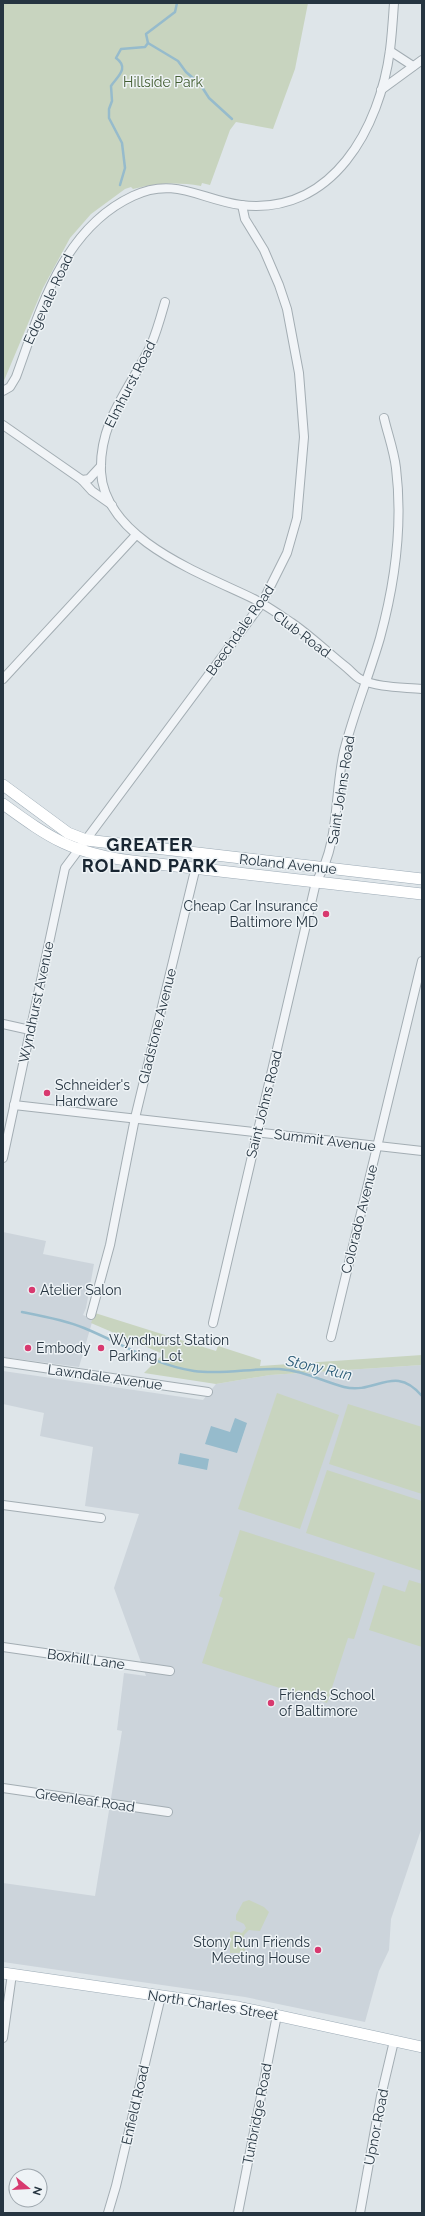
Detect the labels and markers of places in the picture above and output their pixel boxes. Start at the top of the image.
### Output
place label: Cheap Car Insurance Baltimore MD [184,898,318,930]
marker: Cheap Car Insurance Baltimore MD [321,909,331,919]
place label: Schneider's Hardware [55,1077,130,1109]
marker: Schneider's Hardware [42,1088,52,1098]
place label: Atelier Salon [40,1282,122,1298]
marker: Atelier Salon [27,1285,37,1295]
place label: Wyndhurst Station Parking Lot [109,1332,229,1364]
place label: Embody [36,1340,91,1356]
marker: Embody [23,1343,33,1353]
marker: Wyndhurst Station Parking Lot [96,1343,106,1353]
place label: Friends School of Baltimore [279,1687,375,1719]
marker: Friends School of Baltimore [266,1698,276,1708]
place label: Stony Run Friends Meeting House [193,1934,310,1966]
marker: Stony Run Friends Meeting House [313,1945,323,1955]

